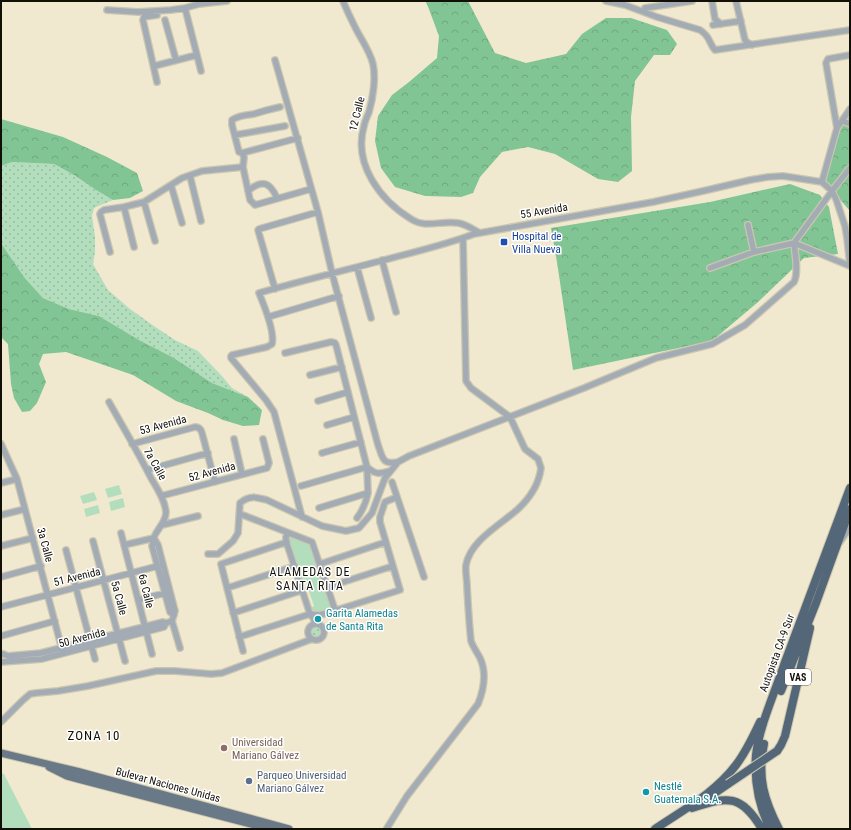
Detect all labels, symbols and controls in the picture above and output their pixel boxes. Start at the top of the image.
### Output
street label: 12 Calle [346,95,368,133]
street label: 55 Avenida [519,200,569,222]
place label: Hospital de Villa Nueva [512,230,562,256]
marker: Hospital de Villa Nueva [499,237,509,247]
street label: 53 Avenida [138,413,188,437]
street label: 7a Calle [141,446,169,482]
street label: 52 Avenida [187,460,237,484]
street label: 3a Calle [34,526,56,564]
street label: 51 Avenida [52,565,102,589]
district label: ALAMEDAS DE SANTA RITA [269,565,351,593]
street label: 6a Calle [135,572,157,610]
street label: 5a Calle [108,579,130,617]
place label: Garita Alamedas de Santa Rita [326,607,398,633]
street label: Autopista CA-9 Sur [757,612,797,694]
marker: Garita Alamedas de Santa Rita [313,614,323,624]
street label: 50 Avenida [57,626,107,650]
road number: VAS [785,669,811,685]
district label: ZONA 10 [68,728,120,743]
place label: Universidad Mariano Gálvez [232,736,299,762]
marker: Universidad Mariano Gálvez [219,743,229,753]
street label: Bulevar Naciones Unidas [114,765,222,805]
place label: Parqueo Universidad Mariano Gálvez [257,769,346,795]
marker: Parqueo Universidad Mariano Gálvez [244,776,254,786]
place label: Nestlé Guatemala S.A. [654,780,721,806]
marker: Nestlé Guatemala S.A. [641,787,651,797]

